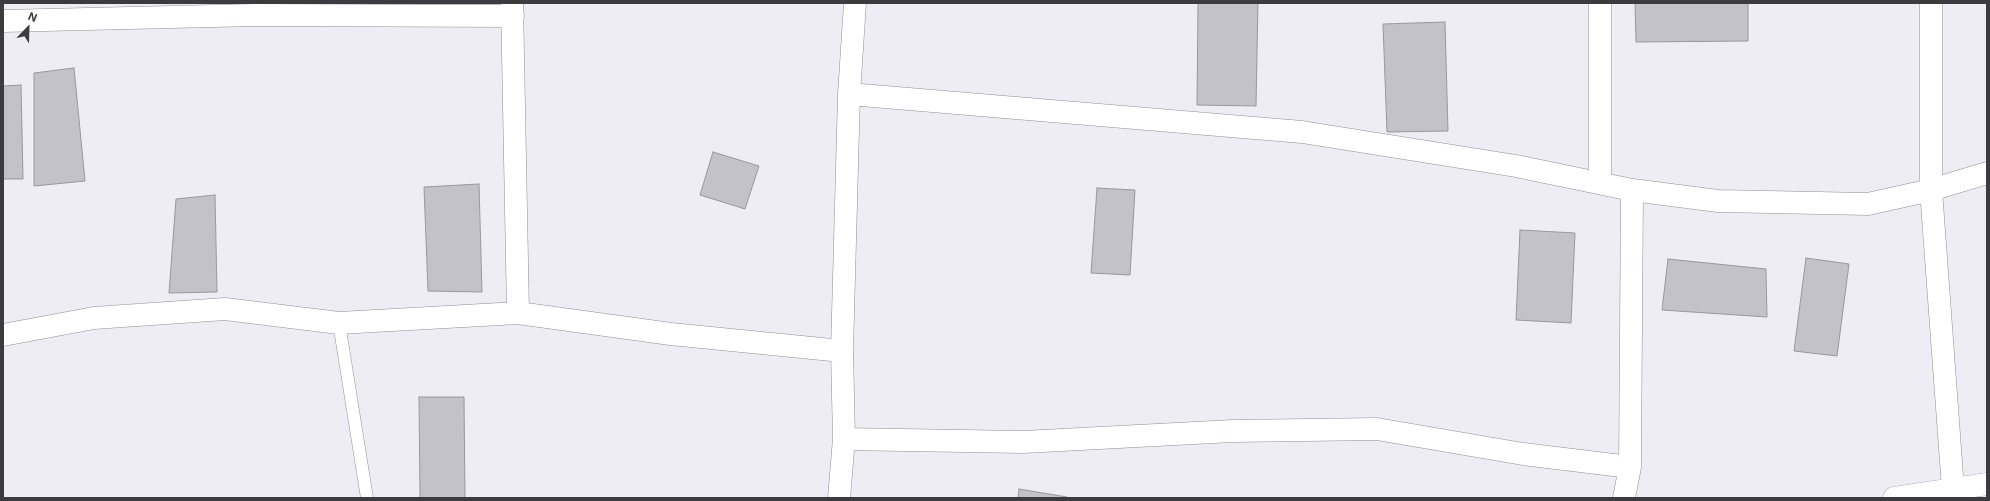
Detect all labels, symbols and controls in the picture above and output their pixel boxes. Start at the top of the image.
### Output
north arrow [8,8,48,48]
text: N [26,9,39,25]

